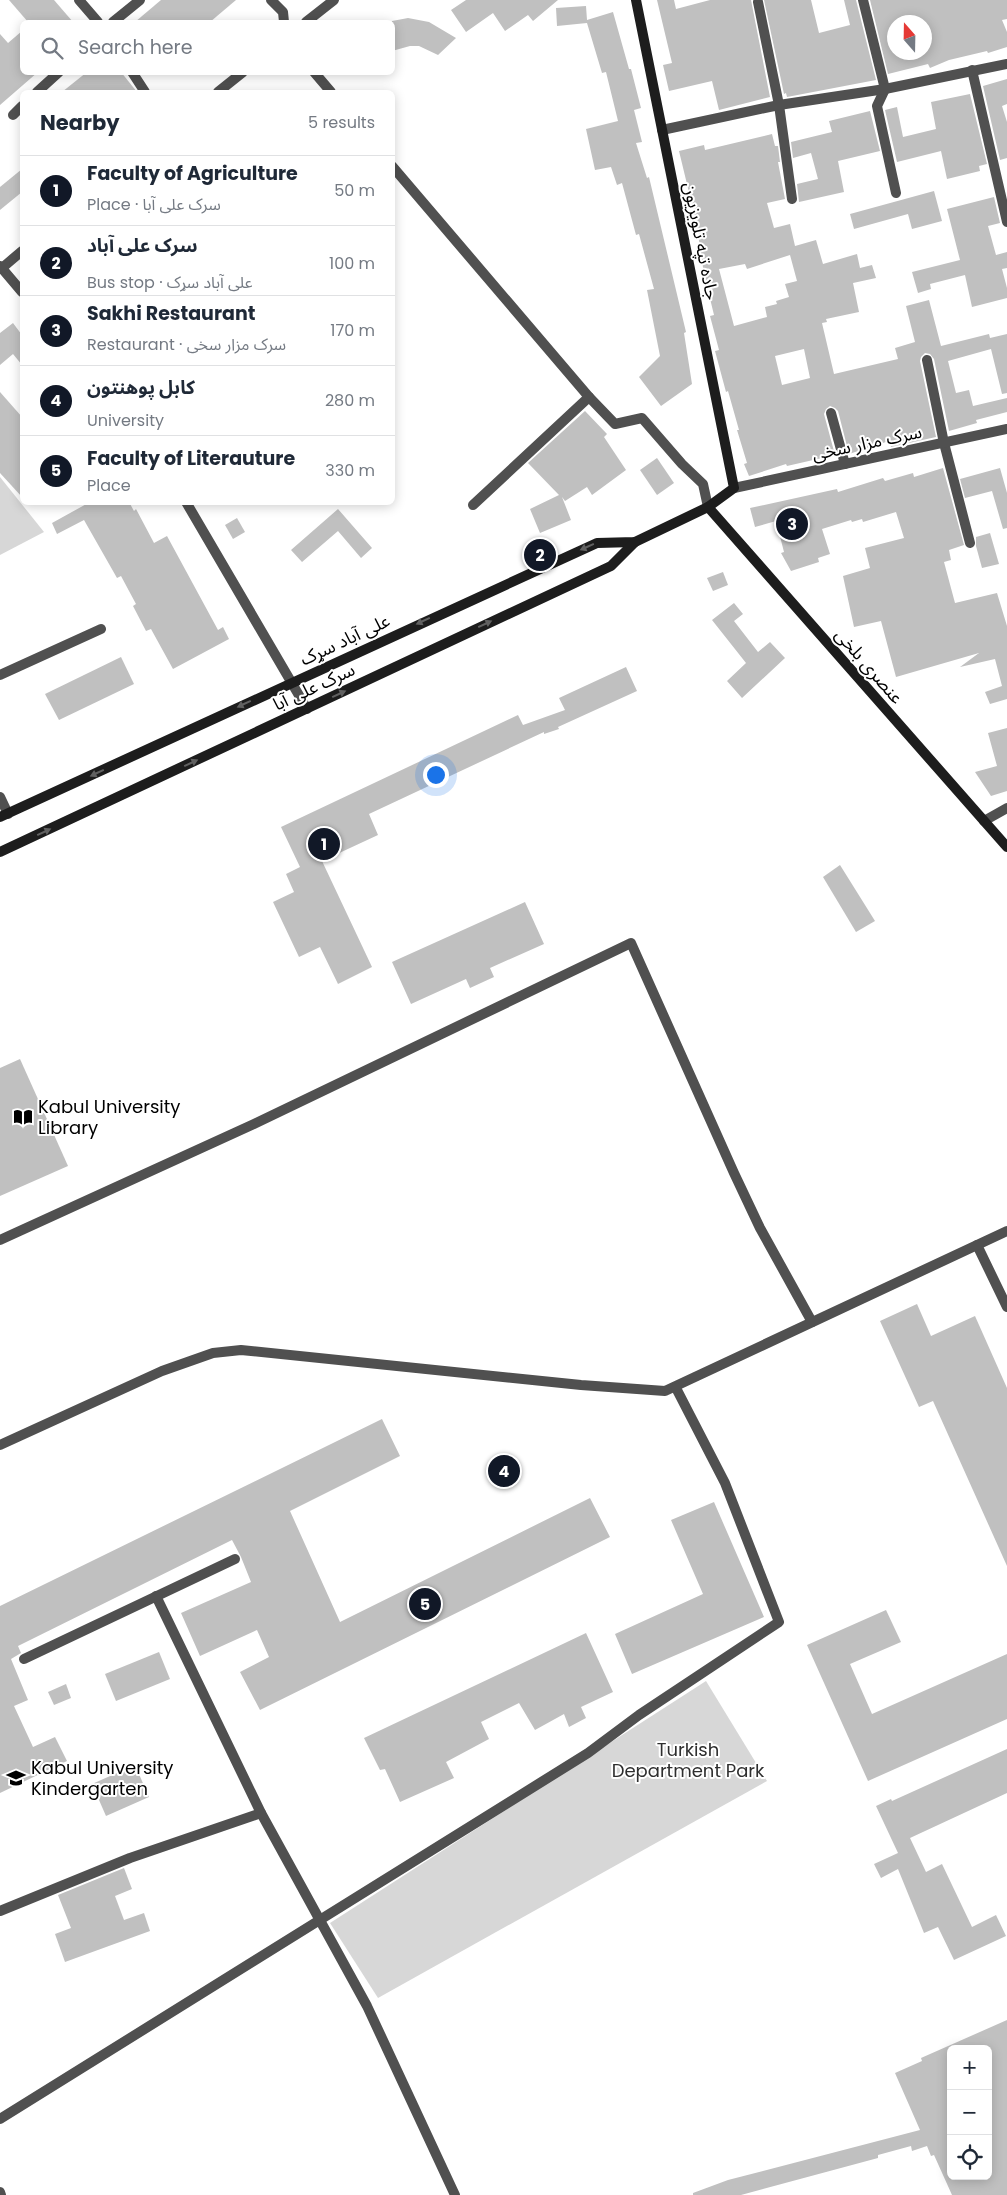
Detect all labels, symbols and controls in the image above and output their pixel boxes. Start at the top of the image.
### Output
north arrow [887,15,932,60]
search box [20,20,395,75]
icon: search [38,34,66,62]
text: Search here [78,34,192,61]
text: Nearby [40,108,120,137]
text: 5 results [308,111,375,134]
text: Faculty of Agriculture [87,160,298,187]
text: 1 [53,179,59,202]
text: 50 m [334,179,375,202]
street label: جاده تپه تلویزیون [678,180,725,302]
text: Place · سرک علی آبا [87,193,221,216]
text: سرک علی آباد [87,232,198,259]
text: 2 [51,252,61,275]
text: 100 m [329,252,375,275]
text: Bus stop · علی آباد سړک [87,271,253,294]
text: Sakhi Restaurant [87,300,255,327]
text: 3 [51,319,61,342]
text: 170 m [330,319,375,342]
text: Restaurant · سرک مزار سخی [87,333,286,356]
text: کابل پوهنتون [87,374,195,401]
text: 4 [51,389,61,412]
text: 280 m [325,389,375,412]
text: University [87,409,164,432]
street label: سرک مزار سخی [810,419,924,466]
text: Faculty of Literauture [87,445,295,472]
text: 5 [51,459,61,482]
text: 330 m [325,459,375,482]
text: Place [87,474,131,497]
pin: 3 [776,505,808,543]
pin: 2 [524,536,556,574]
one-way arrow [580,544,594,552]
street label: علی آباد سړک [296,608,394,671]
one-way arrow [416,617,431,626]
one-way arrow [478,620,492,628]
street label: عنصری بلخی [829,622,909,709]
street label: سرک علی آبا [269,657,359,716]
one-way arrow [331,690,346,698]
one-way arrow [237,701,251,709]
one-way arrow [184,759,198,767]
your location [423,762,449,788]
one-way arrow [90,769,104,777]
pin: 1 [308,825,340,863]
one-way arrow [37,828,51,836]
place label: Kabul University Library [38,1094,180,1140]
library icon: Kabul University Library [12,1106,34,1128]
pin: 4 [488,1452,520,1490]
pin: 5 [409,1585,441,1623]
park label: Turkish Department Park [612,1737,765,1783]
place label: Kabul University Kindergarten [31,1755,173,1801]
school or university icon: Kabul University Kindergarten [5,1767,27,1789]
map controls [947,2045,992,2180]
button: + [947,2045,992,2090]
button: − [947,2090,992,2135]
button: locate [947,2135,992,2180]

